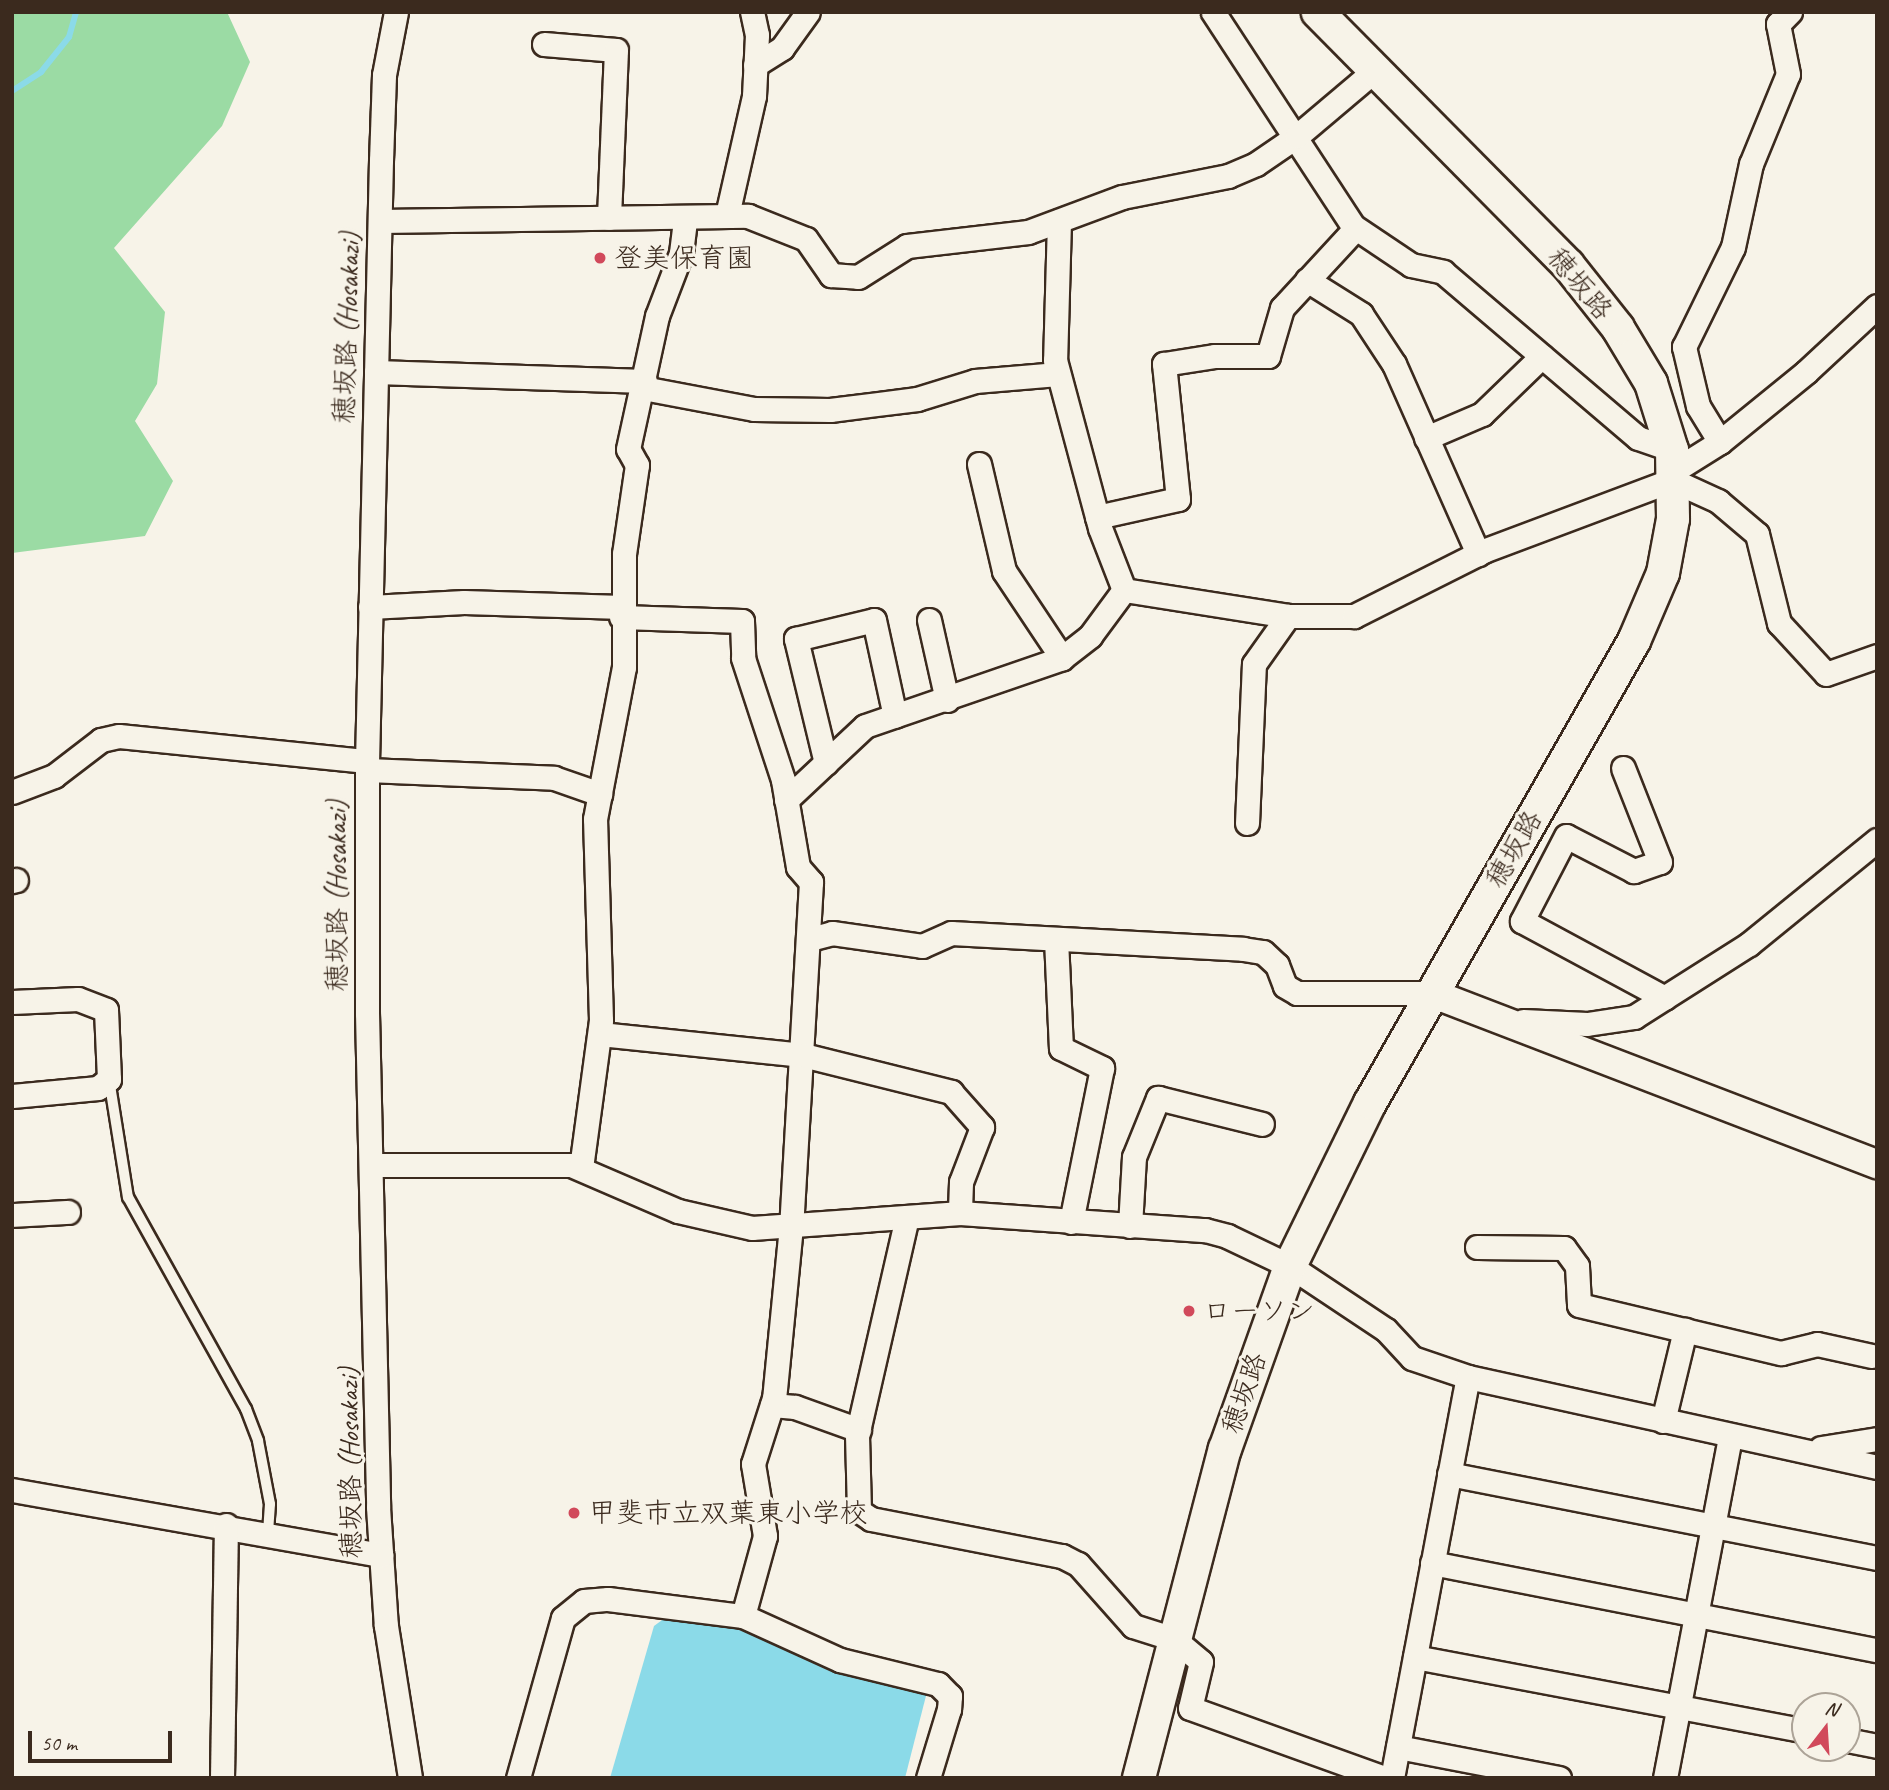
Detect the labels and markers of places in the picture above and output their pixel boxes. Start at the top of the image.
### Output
place label: 登美保育園 [614,241,754,275]
marker: 登美保育園 [592,250,608,266]
place label: ローソン [1203,1294,1315,1328]
marker: ローソン [1181,1303,1197,1319]
place label: 甲斐市立双葉東小学校 [588,1496,868,1530]
marker: 甲斐市立双葉東小学校 [566,1505,582,1521]

